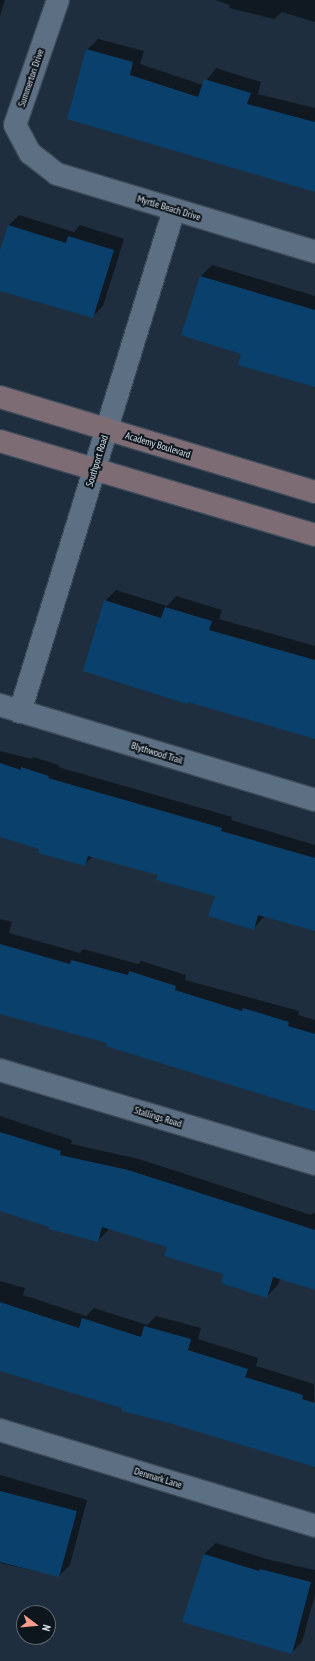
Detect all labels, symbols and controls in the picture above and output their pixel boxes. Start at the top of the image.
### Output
street label: Summerton Drive [15,47,47,109]
street label: Myrtle Beach Drive [136,193,202,223]
street label: Academy Boulevard [124,429,192,461]
street label: Southport Road [83,434,111,488]
street label: Blythwood Trail [130,739,184,767]
street label: Stallings Road [133,1104,183,1130]
street label: Denmark Lane [133,1465,183,1491]
north arrow [16,1605,56,1645]
text: N [39,1623,54,1633]

